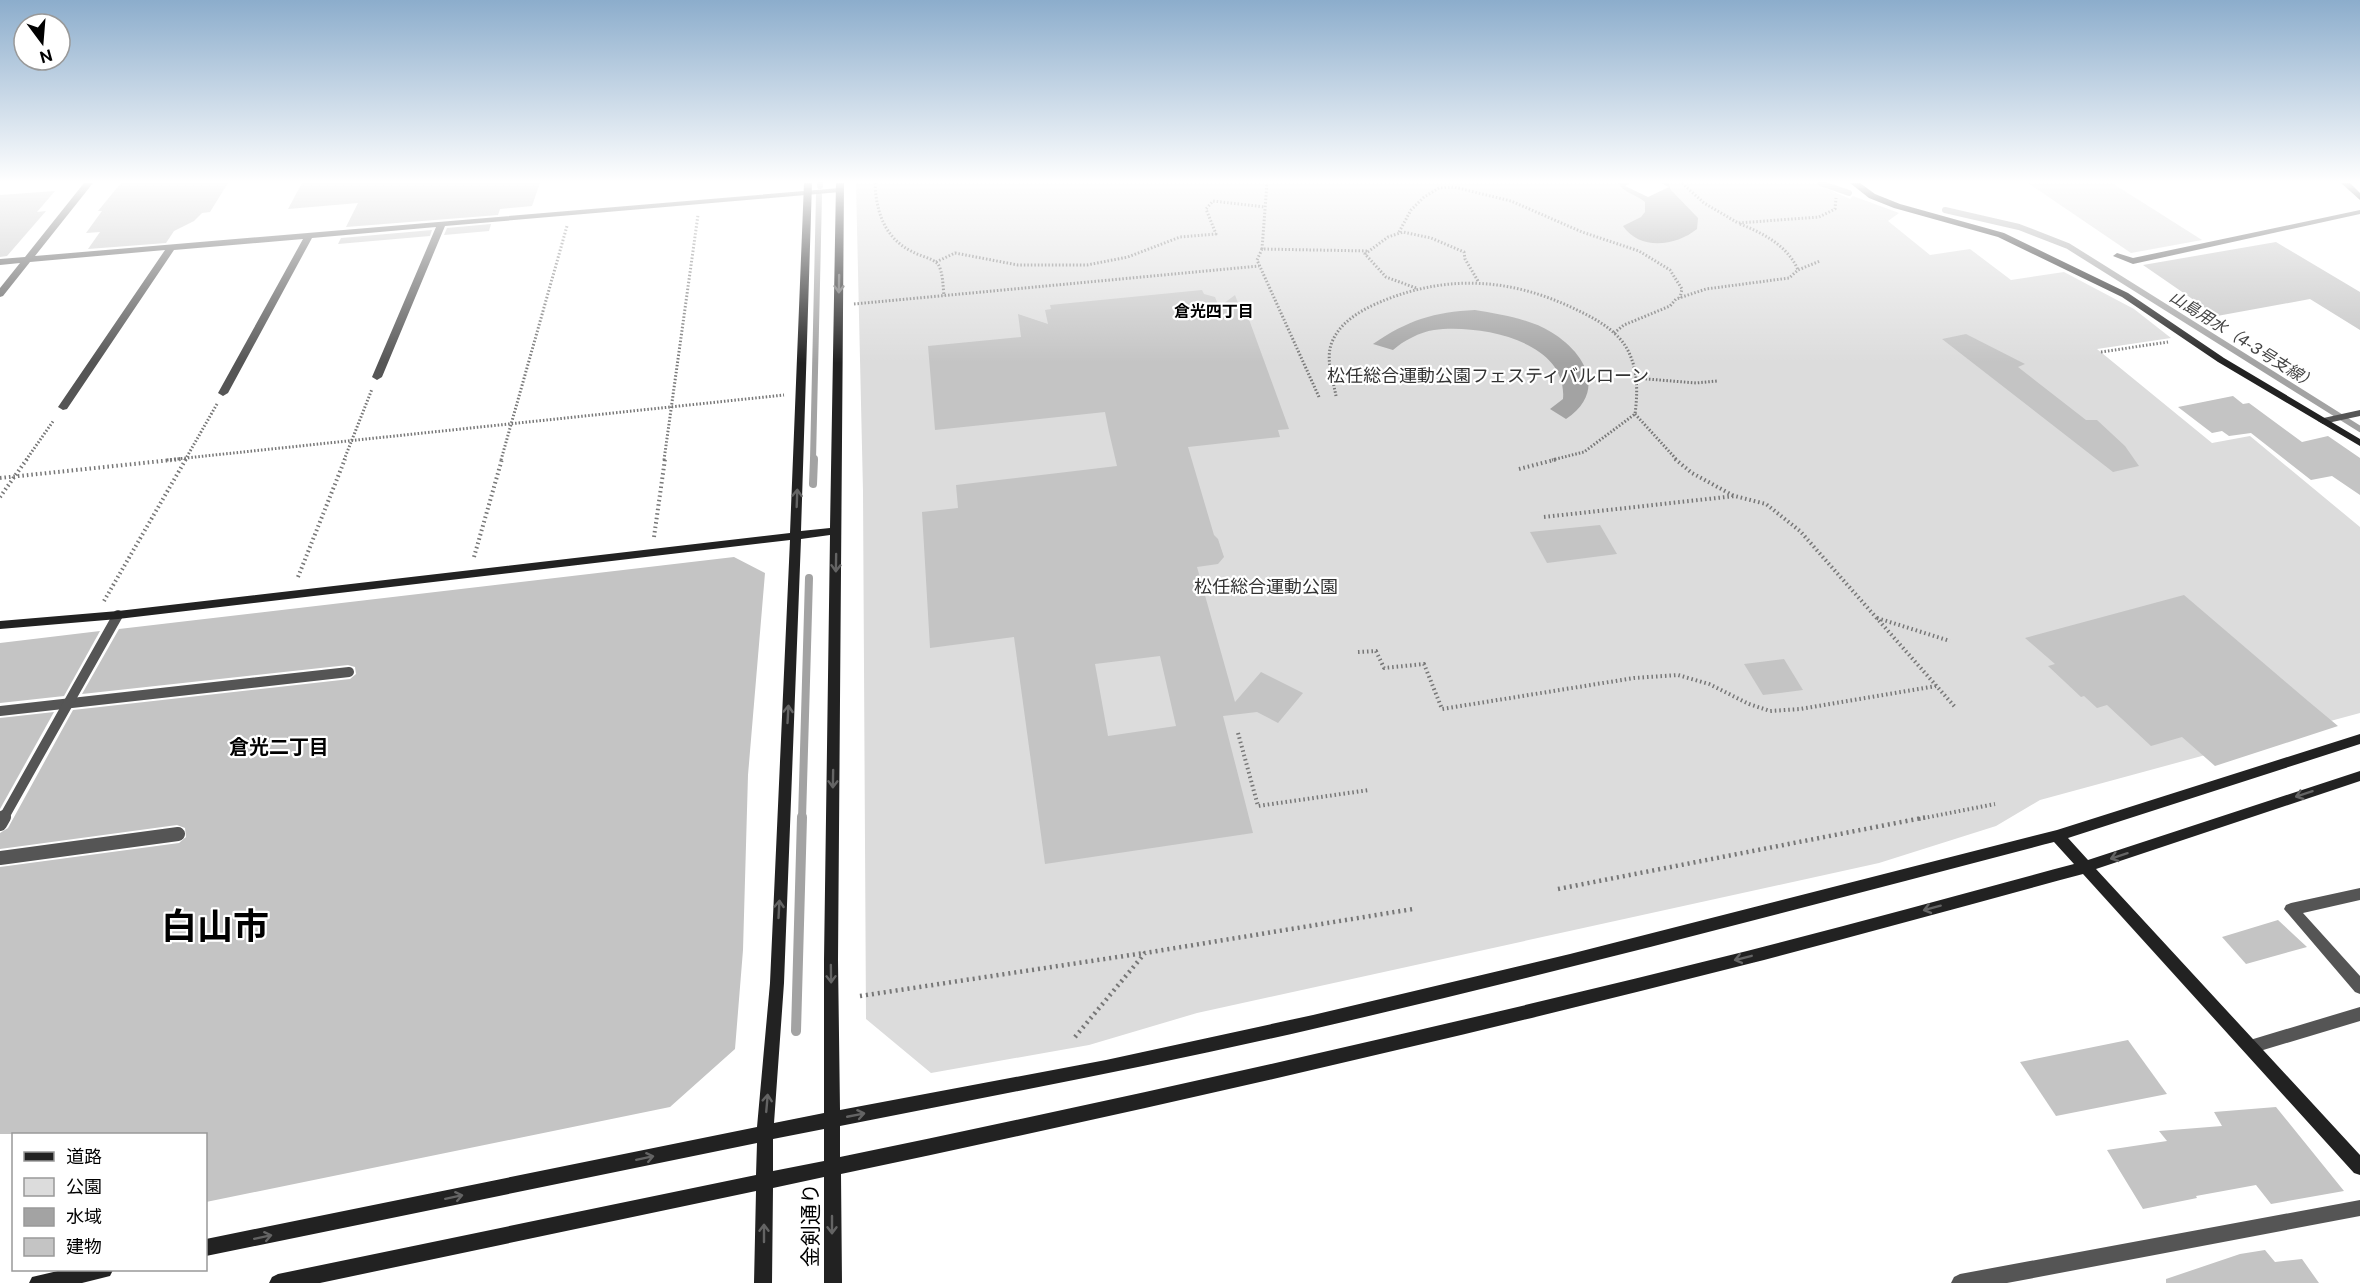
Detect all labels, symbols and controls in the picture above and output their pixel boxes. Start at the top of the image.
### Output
north arrow [12,12,72,72]
text: N [37,45,55,67]
one-way arrow [833,273,845,293]
water label: 山島用水（4-3号支線） [2166,287,2320,393]
district label: 倉光四丁目 [1174,302,1254,321]
park label: 松任総合運動公園フェスティバルローン [1327,365,1649,386]
one-way arrow [792,489,803,509]
one-way arrow [830,552,842,572]
park label: 松任総合運動公園 [1194,576,1338,597]
one-way arrow [782,704,793,724]
district label: 倉光二丁目 [229,735,329,759]
one-way arrow [827,768,839,788]
one-way arrow [2295,789,2314,800]
one-way arrow [2110,851,2129,862]
one-way arrow [773,899,784,919]
one-way arrow [1923,903,1942,914]
district label: 白山市 [161,905,269,947]
one-way arrow [1734,953,1753,965]
one-way arrow [826,963,837,983]
one-way arrow [762,1094,773,1114]
one-way arrow [846,1109,866,1120]
legend [12,1133,207,1271]
text: 道路 [66,1146,102,1167]
one-way arrow [634,1152,654,1163]
text: 公園 [66,1176,102,1197]
street label: 金剣通り [798,1183,823,1267]
one-way arrow [443,1191,463,1202]
text: 水域 [66,1206,102,1227]
one-way arrow [826,1215,838,1235]
one-way arrow [758,1223,770,1243]
one-way arrow [253,1231,272,1242]
text: 建物 [66,1236,102,1257]

